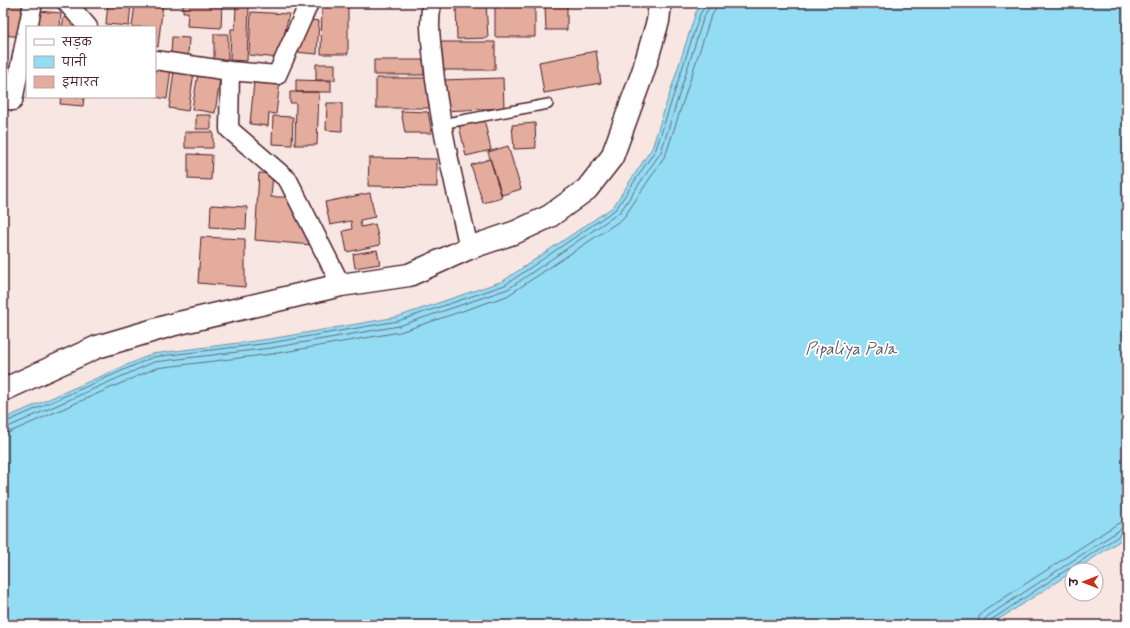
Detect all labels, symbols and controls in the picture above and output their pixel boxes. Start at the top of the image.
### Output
legend [26,26,156,98]
text: सड़क [61,35,93,51]
text: पानी [61,53,87,71]
text: इमारत [62,75,100,91]
water label: Pipaliya Pala [805,338,898,360]
north arrow [1064,562,1104,602]
text: उ [1068,577,1082,587]

